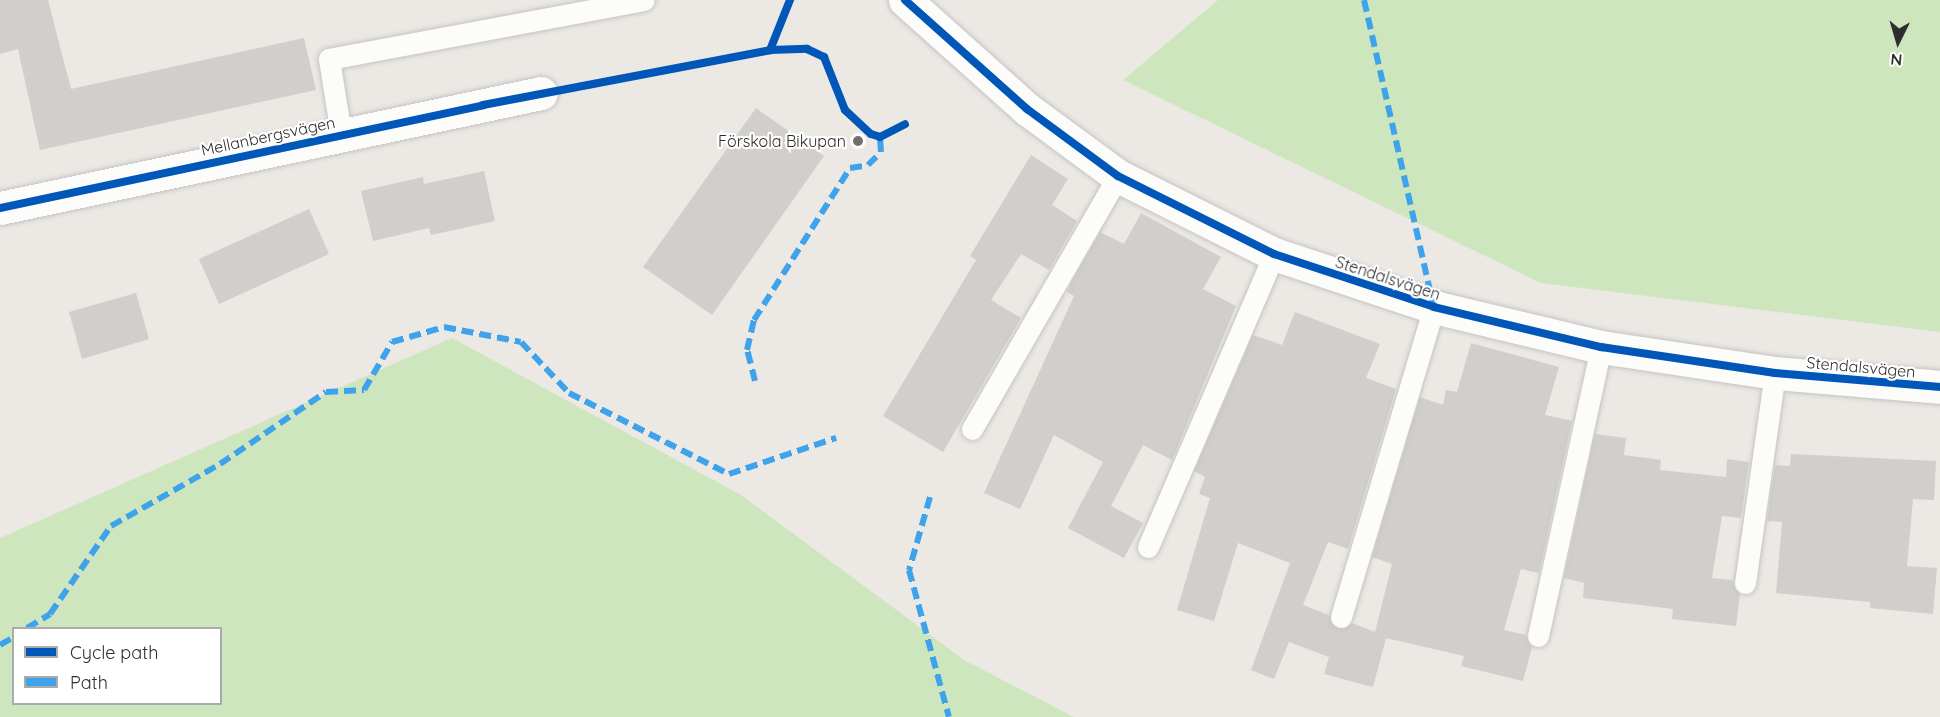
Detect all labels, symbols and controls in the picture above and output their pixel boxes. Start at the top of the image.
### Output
north arrow [1868,12,1928,72]
text: N [1890,49,1903,70]
street label: Mellanbergsvägen [199,112,337,160]
place label: Förskola Bikupan [718,131,846,151]
marker: Förskola Bikupan [851,134,865,148]
street label: Stendalsvägen [1333,252,1443,304]
street label: Stendalsvägen [1806,353,1916,381]
legend [12,627,222,705]
text: Cycle path [70,641,158,664]
text: Path [70,671,108,694]

